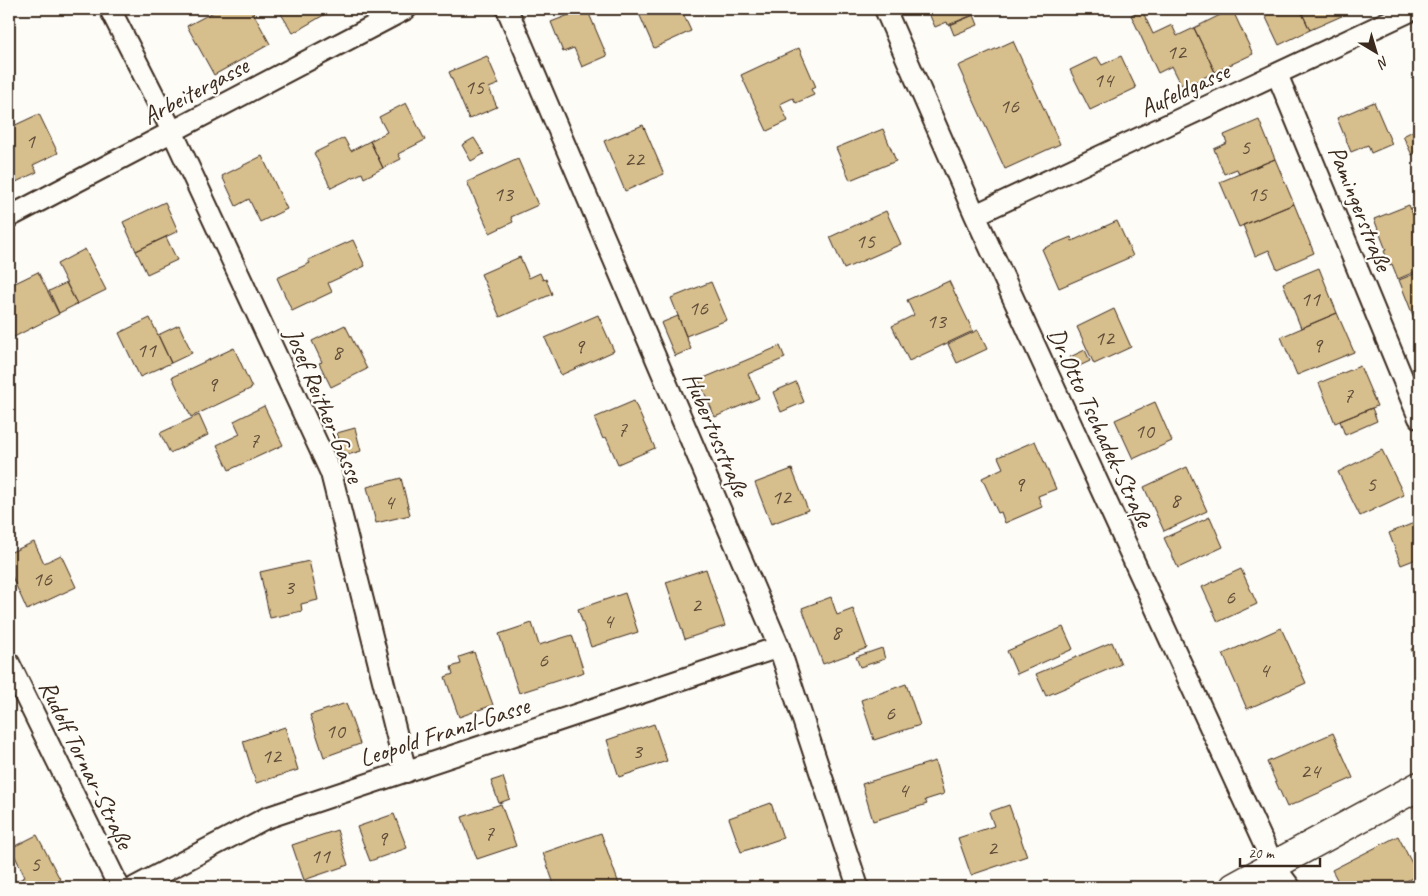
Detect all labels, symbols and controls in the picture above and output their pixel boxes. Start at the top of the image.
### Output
north arrow [1350,28,1400,78]
house number: 12 [1166,38,1188,66]
street label: Arbeitergasse [137,49,256,132]
text: N [1373,52,1392,73]
street label: Aufeldgasse [1134,54,1236,125]
house number: 14 [1093,66,1115,94]
house number: 15 [464,73,485,101]
house number: 16 [999,92,1020,120]
house number: 1 [25,127,36,155]
house number: 5 [1240,133,1251,161]
street label: Pamingerstraße [1320,141,1400,277]
house number: 22 [624,145,646,173]
house number: 13 [493,180,515,208]
house number: 15 [1247,180,1268,208]
house number: 15 [855,227,876,255]
house number: 11 [1300,285,1321,313]
house number: 16 [688,294,709,322]
house number: 13 [926,307,948,335]
street label: Josef Reither-Gasse [277,322,372,489]
street label: Dr.Otto Tschadek-Straße [1040,323,1161,534]
house number: 12 [1094,324,1116,352]
house number: 9 [1312,331,1324,359]
house number: 9 [574,332,586,360]
house number: 11 [136,336,157,364]
house number: 8 [332,338,344,366]
street label: Hubertusstraße [676,367,757,503]
house number: 9 [207,370,219,398]
house number: 7 [1343,381,1354,409]
house number: 7 [617,415,628,443]
house number: 10 [1134,417,1156,445]
house number: 7 [249,426,260,454]
house number: 9 [1014,470,1026,498]
house number: 5 [1366,470,1377,498]
house number: 12 [771,483,793,511]
house number: 8 [1170,486,1182,514]
house number: 4 [384,488,396,516]
house number: 16 [32,565,53,593]
house number: 3 [284,573,296,601]
house number: 6 [1225,583,1236,611]
house number: 2 [691,591,703,619]
house number: 4 [603,607,615,635]
house number: 8 [831,618,843,646]
house number: 6 [538,646,549,674]
house number: 4 [1259,656,1271,684]
street label: Rudolf Tornar-Straße [31,675,142,856]
street label: Leopold Franzl-Gasse [355,689,535,774]
house number: 6 [885,699,896,727]
house number: 10 [325,717,347,745]
house number: 3 [632,737,644,765]
house number: 12 [261,742,283,770]
house number: 24 [1300,757,1322,785]
house number: 4 [898,776,910,804]
house number: 7 [484,819,495,847]
house number: 9 [377,824,389,852]
house number: 2 [987,834,999,862]
scale bar [1240,836,1320,868]
house number: 11 [310,842,331,870]
text: 20 m [1248,844,1275,863]
house number: 5 [30,850,41,878]

